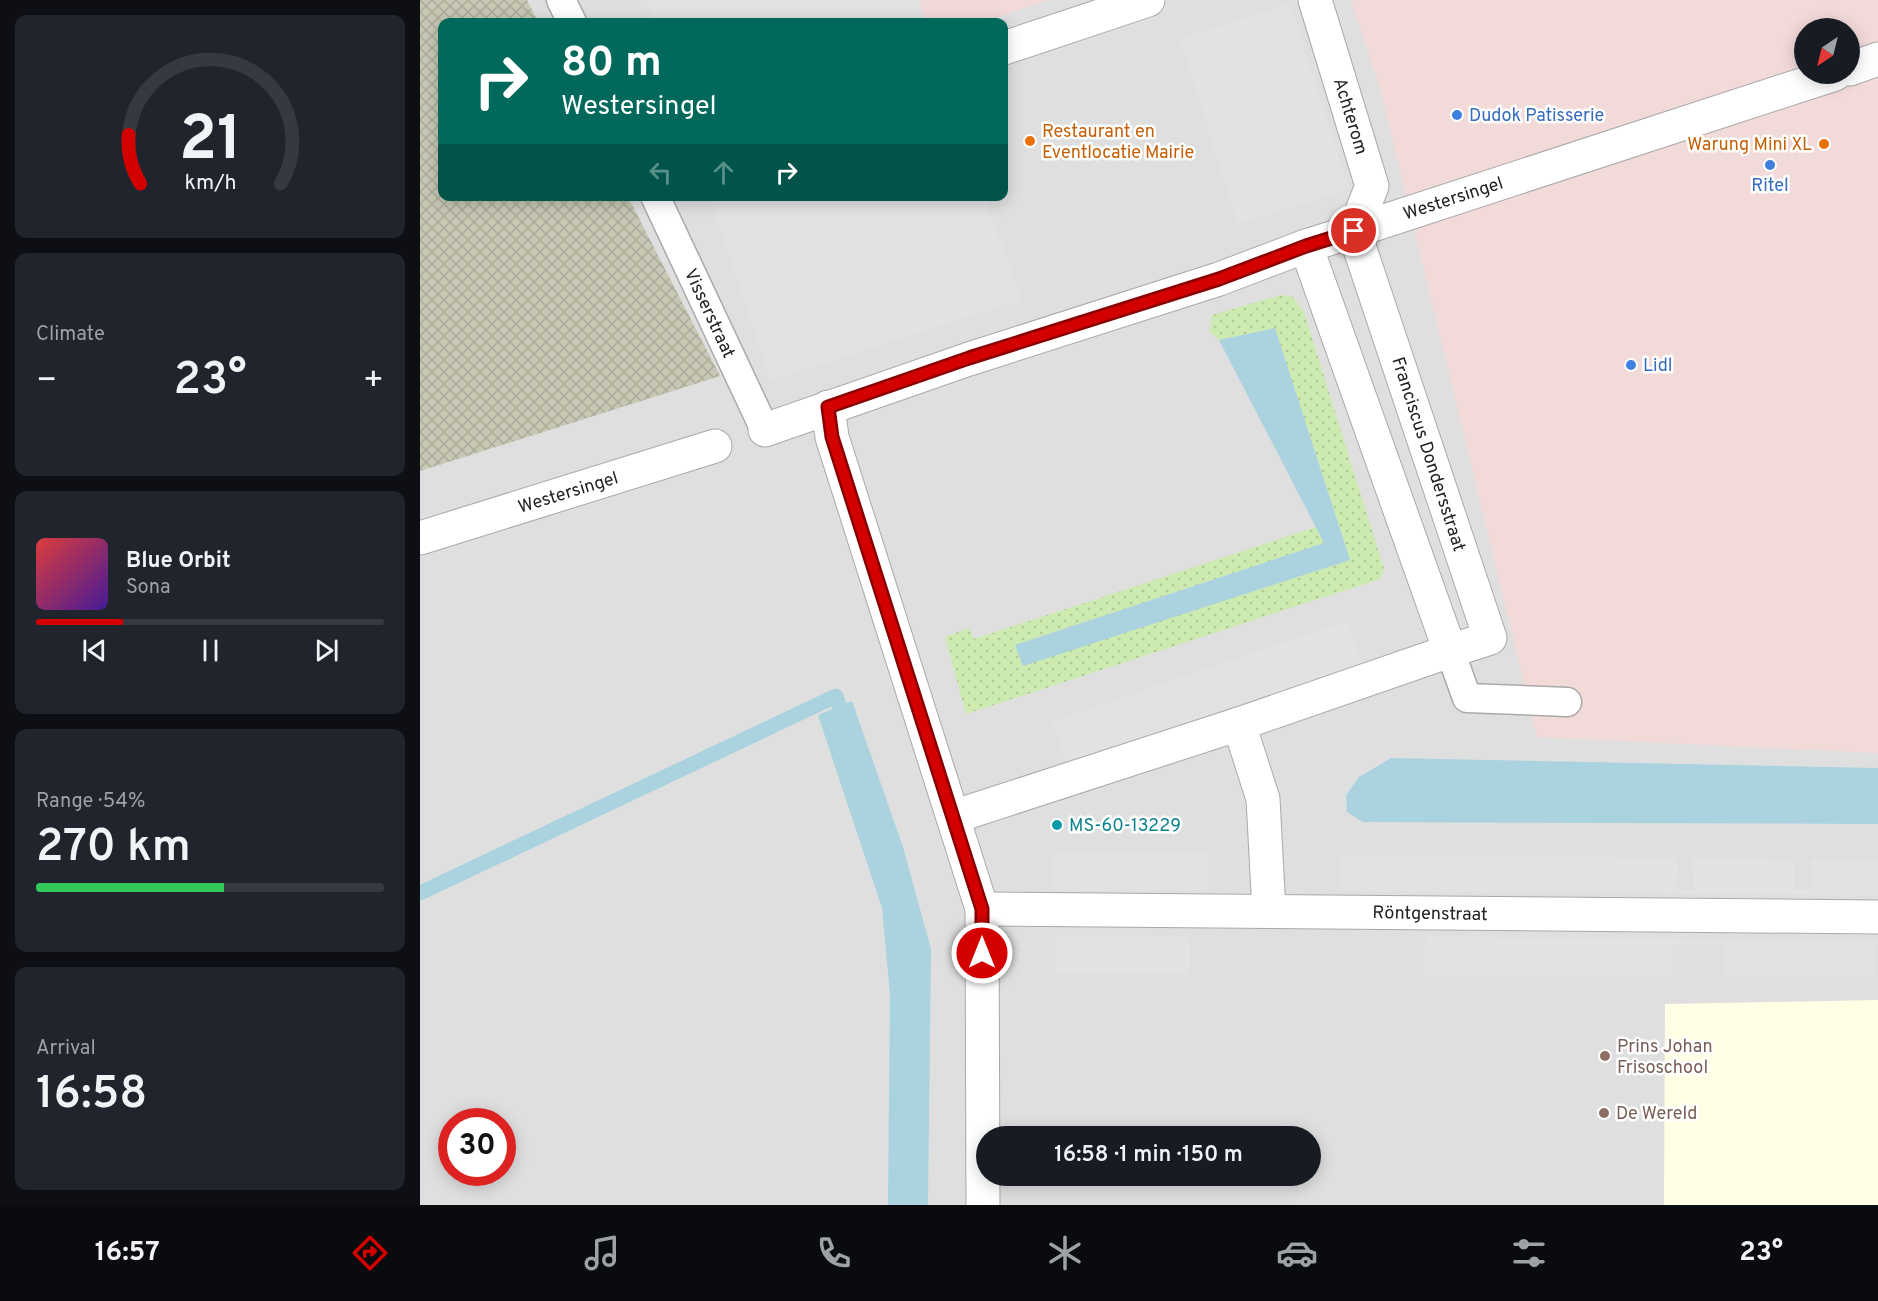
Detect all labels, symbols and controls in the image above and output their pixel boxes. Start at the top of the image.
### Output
north arrow [1794,18,1860,84]
map controls [1794,18,1860,84]
text: 80 m [561,38,662,91]
icon: right [462,42,540,120]
street label: Achterom [1327,75,1372,158]
text: Westersingel [561,90,717,124]
text: 21 [178,103,242,182]
place label: Dudok Patisserie [1469,105,1604,128]
marker: Dudok Patisserie [1450,108,1464,122]
place label: Restaurant en Eventlocatie Mairie [1042,121,1194,165]
marker: Restaurant en Eventlocatie Mairie [1023,134,1037,148]
place label: Warung Mini XL [1687,134,1812,157]
marker: Warung Mini XL [1817,137,1831,151]
icon: left [644,156,677,189]
icon: ahead [707,156,740,189]
icon: right [770,156,803,189]
marker: Ritel [1763,158,1777,172]
text: km/h [184,170,236,197]
street label: Westersingel [1401,172,1506,226]
place label: Ritel [1751,175,1789,198]
pin [1328,205,1379,256]
icon: arrive [1337,214,1370,247]
street label: Visserstraat [678,265,739,362]
text: Climate [36,322,105,348]
text: 23° [173,353,247,410]
street label: Franciscus Dondersstraat [1385,354,1470,555]
place label: Lidl [1643,355,1672,378]
marker: Lidl [1624,358,1638,372]
text: − [36,361,57,403]
text: + [363,361,384,403]
street label: Westersingel [515,467,621,520]
text: Blue Orbit [126,548,231,575]
text: Sona [126,575,171,601]
icon: previous [78,634,111,667]
icon: pause [194,634,227,667]
icon: next [310,634,343,667]
text: Range · 54% [36,789,145,815]
place label: MS-60-13229 [1069,815,1181,838]
marker: MS-60-13229 [1050,818,1064,832]
text: 270 km [36,820,191,877]
street label: Röntgenstraat [1372,902,1488,927]
position arrow [950,921,1014,985]
text: Arrival [36,1036,96,1062]
place label: Prins Johan Frisoschool [1617,1036,1713,1080]
marker: Prins Johan Frisoschool [1598,1049,1612,1063]
text: 16:58 [36,1067,147,1124]
place label: De Wereld [1616,1103,1697,1126]
marker: De Wereld [1597,1106,1611,1120]
speed limit sign: 30 [438,1108,516,1186]
text: 16:58 · 1 min · 150 m [1054,1142,1243,1169]
icon: directions [349,1232,391,1274]
icon: music [581,1232,623,1274]
icon: phone [813,1232,855,1274]
icon: climate [1044,1232,1086,1274]
icon: car [1276,1232,1318,1274]
icon: filters [1508,1232,1550,1274]
text: 16:57 [95,1236,160,1270]
text: 23° [1739,1236,1783,1270]

